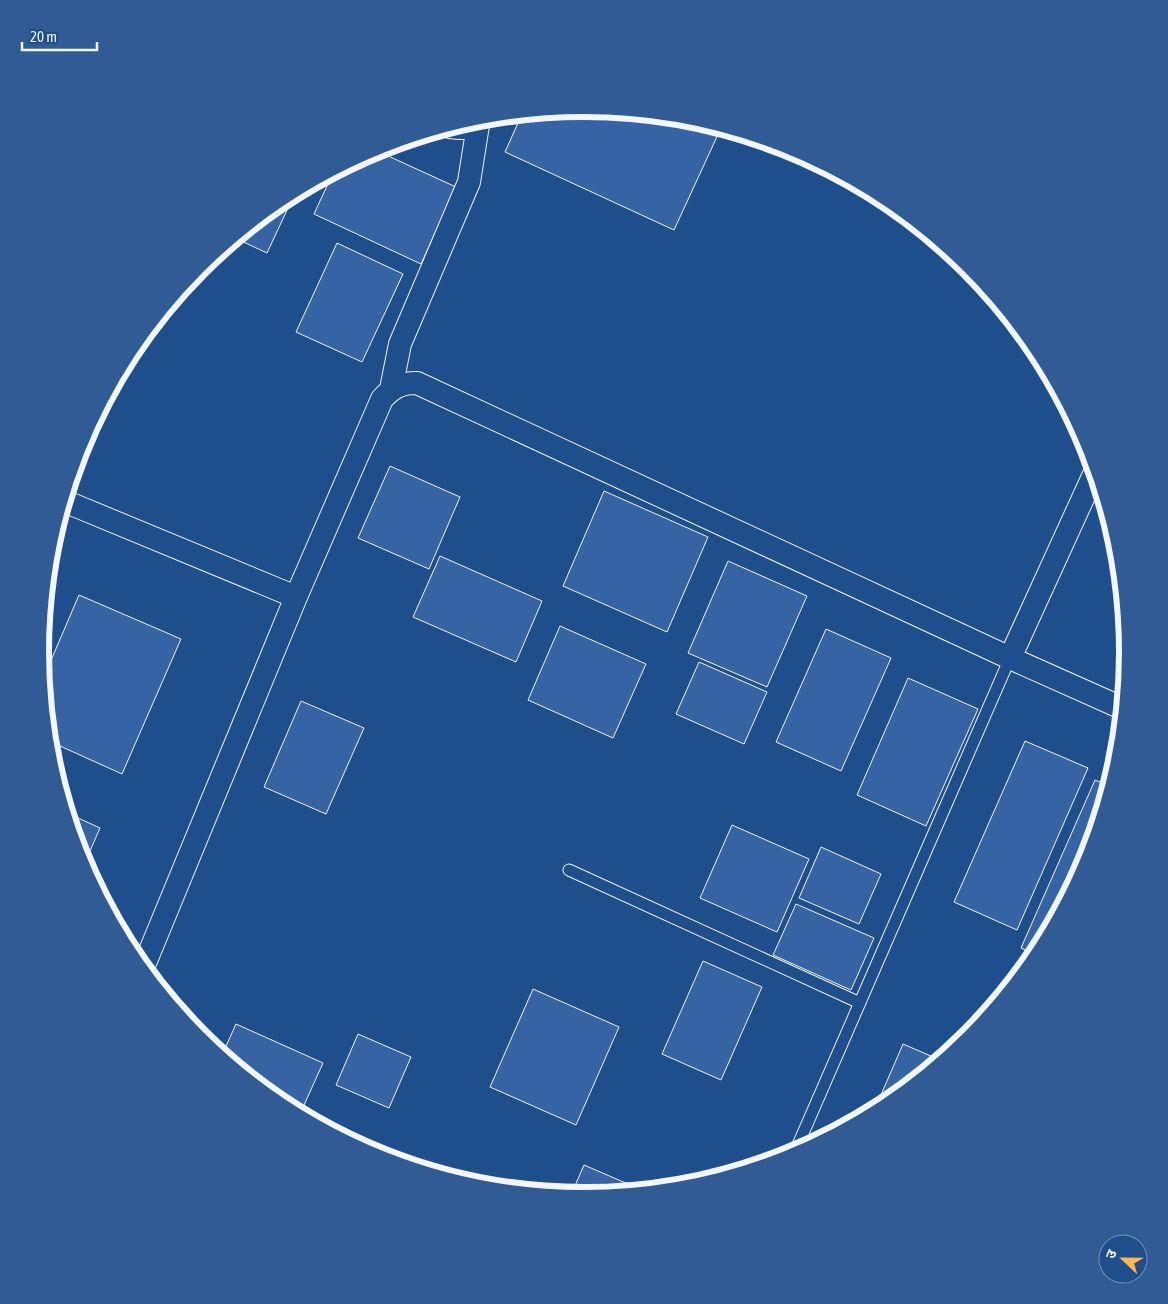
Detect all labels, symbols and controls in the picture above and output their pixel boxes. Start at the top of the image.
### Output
scale bar [22,20,98,52]
text: 20 m [30,28,57,45]
north arrow [1098,1234,1148,1284]
text: उ [1102,1247,1120,1261]

